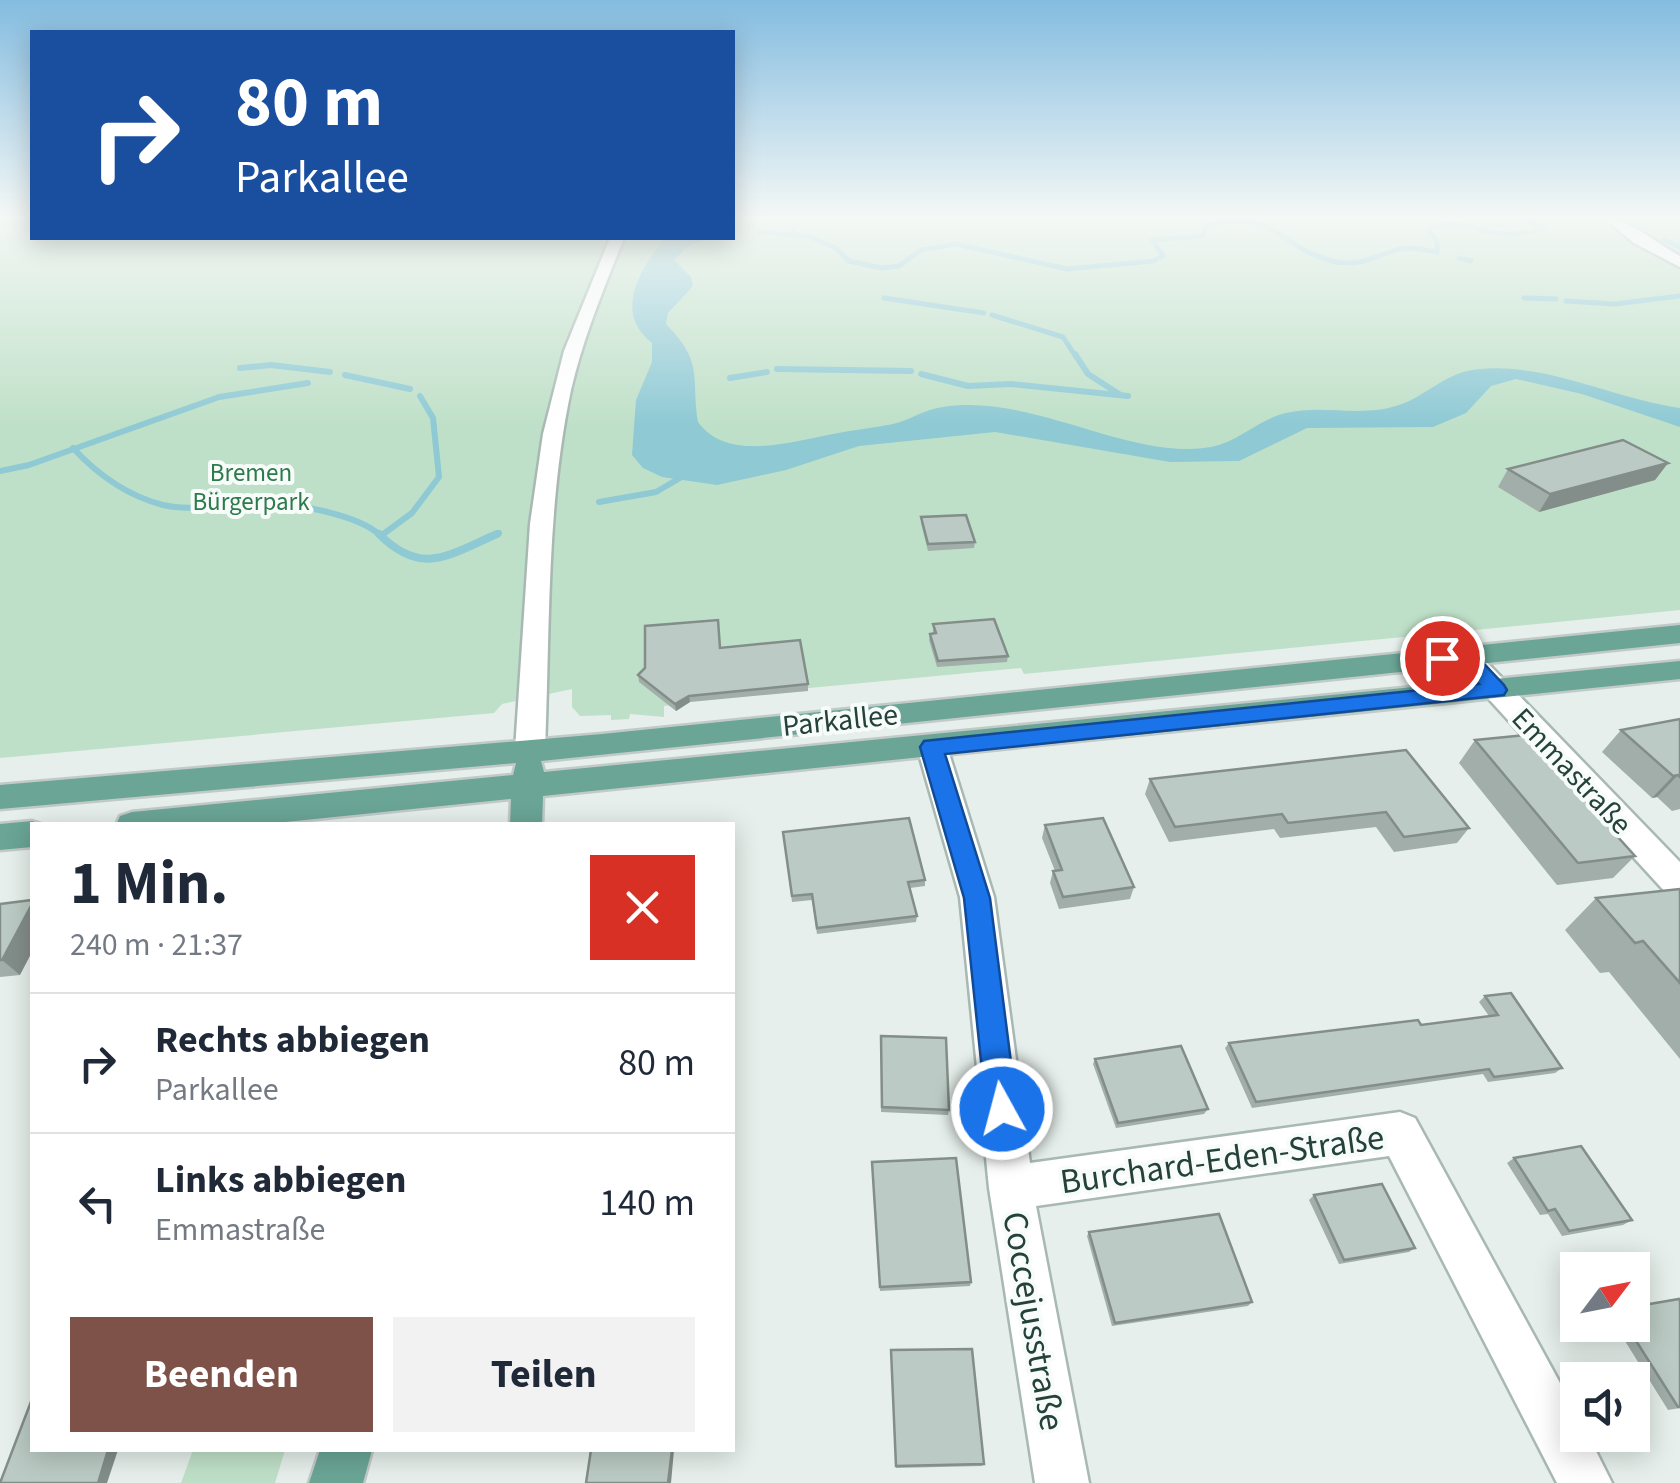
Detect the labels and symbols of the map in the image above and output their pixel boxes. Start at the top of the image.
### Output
park label: Bremen Bürgerpark [192,455,310,520]
pin [1400,616,1485,701]
street label: Parkallee [780,693,900,748]
street label: Emmastraße [1501,698,1642,844]
position arrow [950,1057,1054,1161]
street label: Burchard-Eden-Straße [1057,1113,1387,1207]
street label: Coccejusstraße [989,1208,1077,1435]
north arrow [1560,1252,1650,1342]

